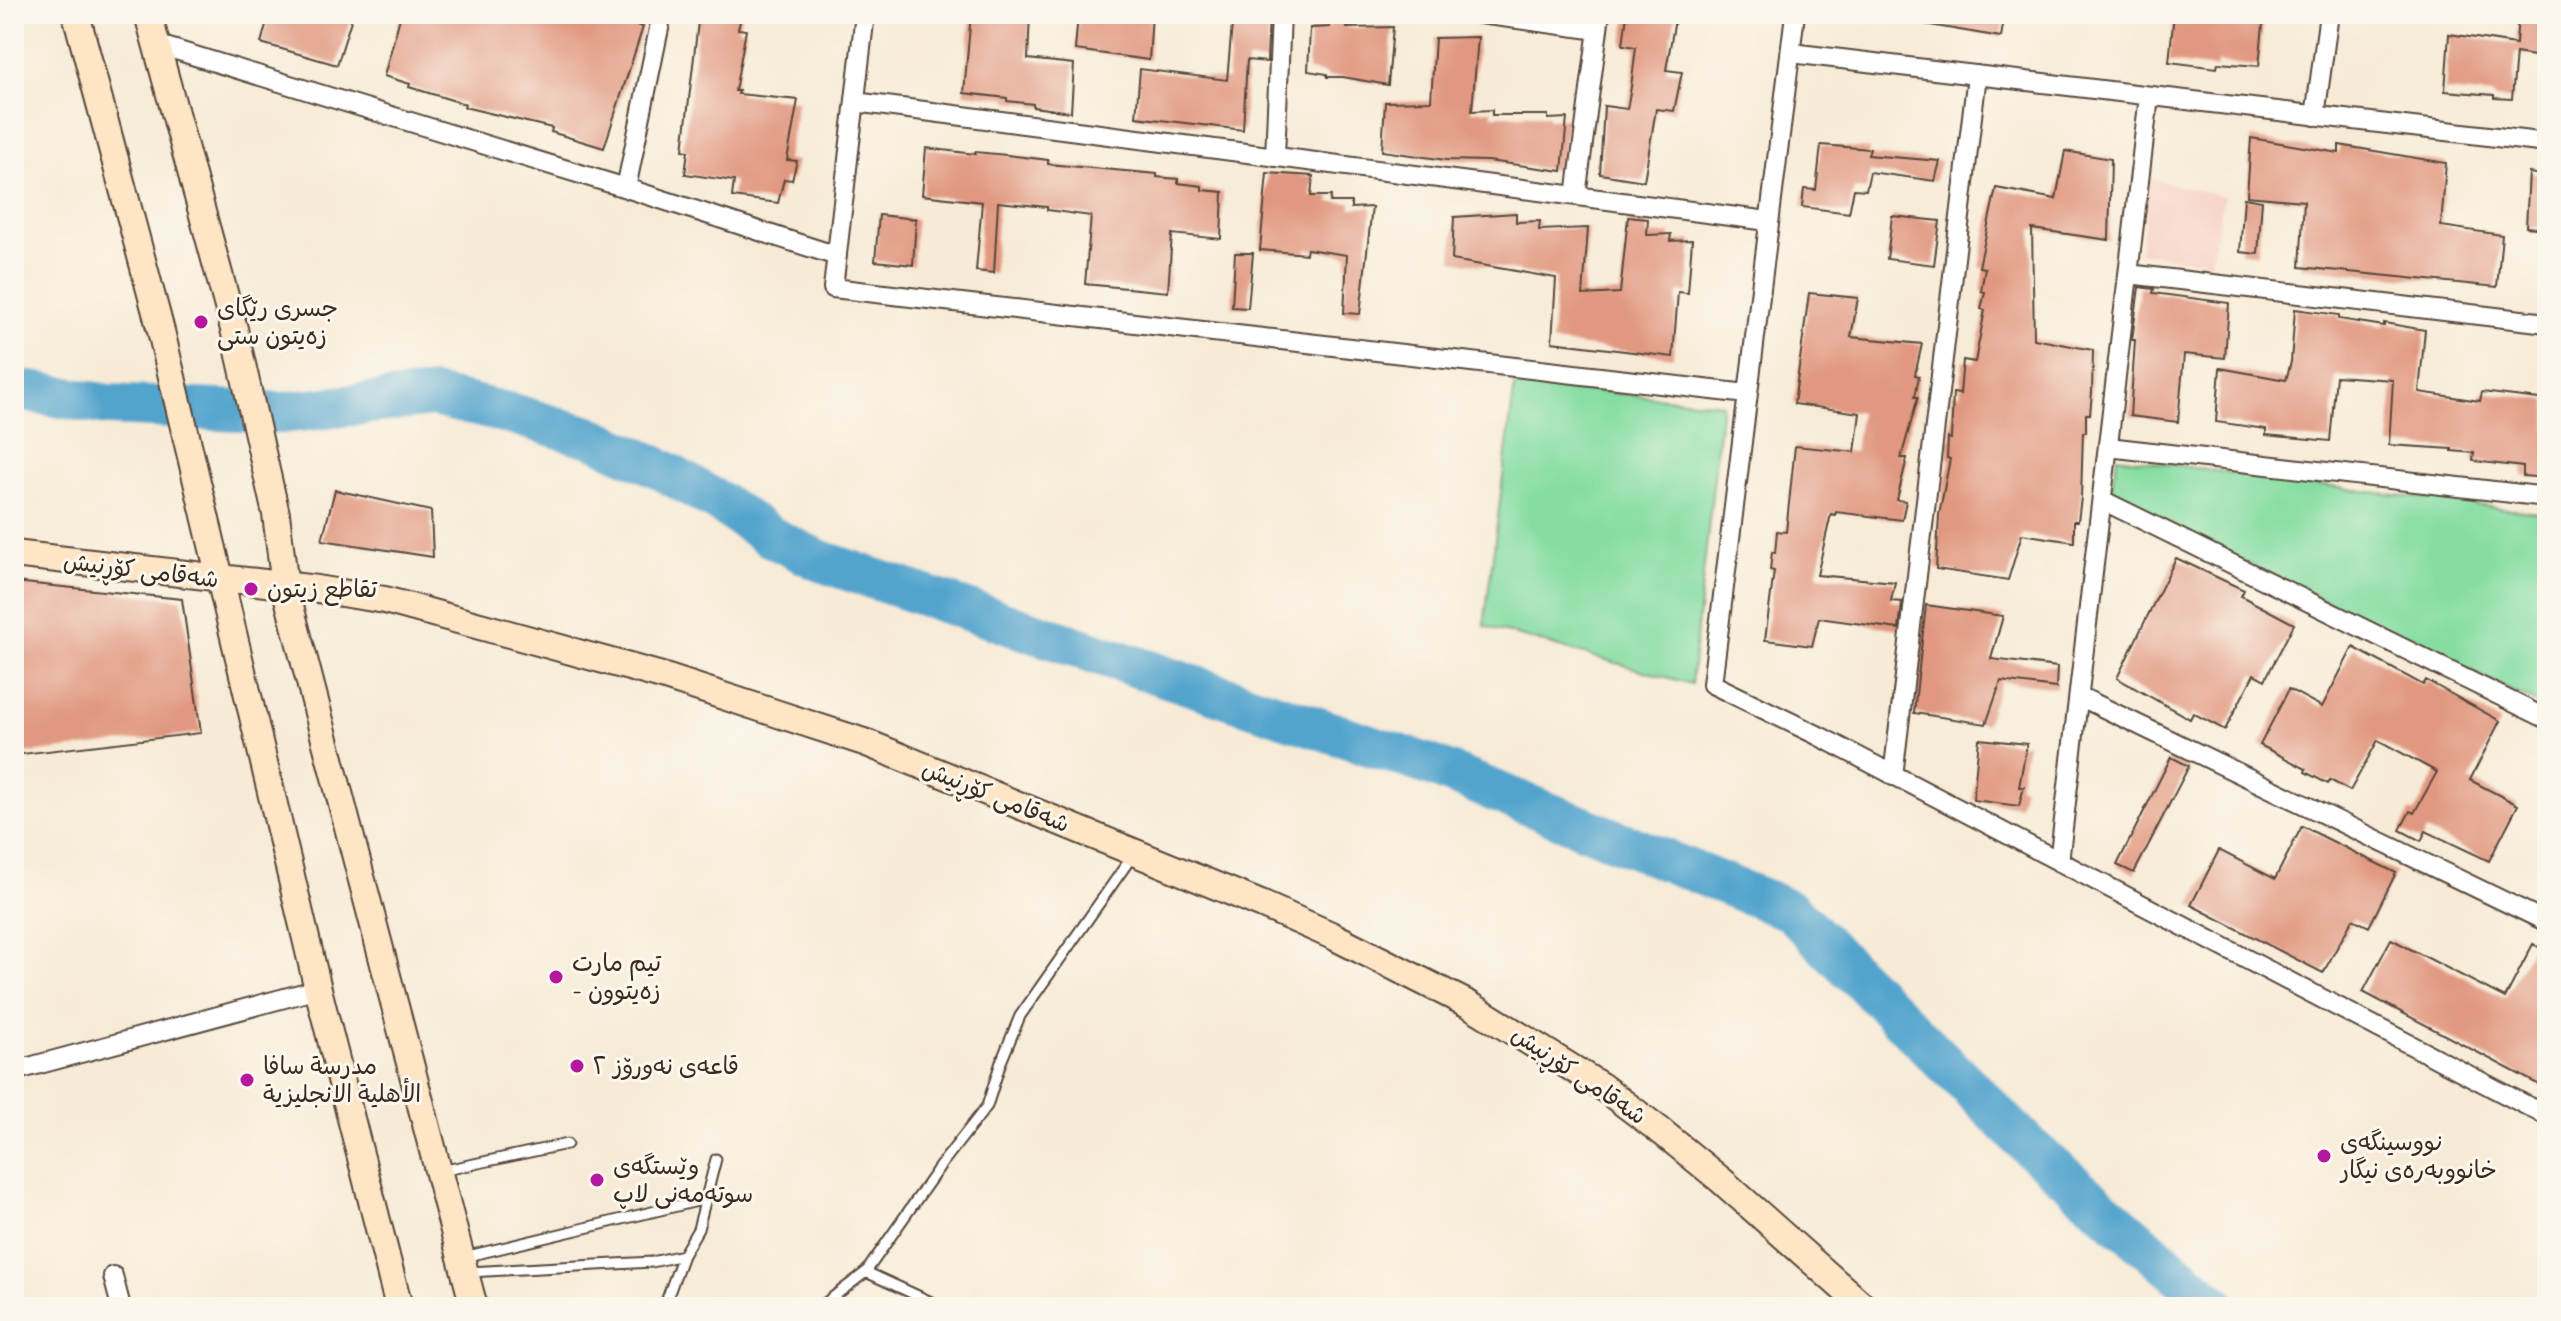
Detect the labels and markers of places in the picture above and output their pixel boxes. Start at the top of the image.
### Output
place label: جسری رێگای زەیتون ستی [217,292,338,351]
marker: جسری رێگای زەیتون ستی [192,313,210,331]
place label: تقاطع زيتون [267,573,378,606]
marker: تقاطع زيتون [242,580,260,598]
place label: تیم مارت - زەیتوون [572,947,662,1006]
marker: تیم مارت - زەیتوون [547,968,565,986]
place label: مدرسة سافا الأهلية الانجليزية [263,1050,421,1108]
place label: قاعەی نەورۆز ٢ [593,1050,739,1080]
marker: قاعەی نەورۆز ٢ [568,1057,586,1075]
marker: مدرسة سافا الأهلية الانجليزية [238,1071,256,1089]
place label: نووسینگەی خانووبەرەی نیگار [2339,1126,2497,1185]
marker: نووسینگەی خانووبەرەی نیگار [2315,1147,2333,1165]
place label: وێستگەی سوتەمەنی لاپ [613,1150,753,1209]
marker: وێستگەی سوتەمەنی لاپ [588,1171,606,1189]

